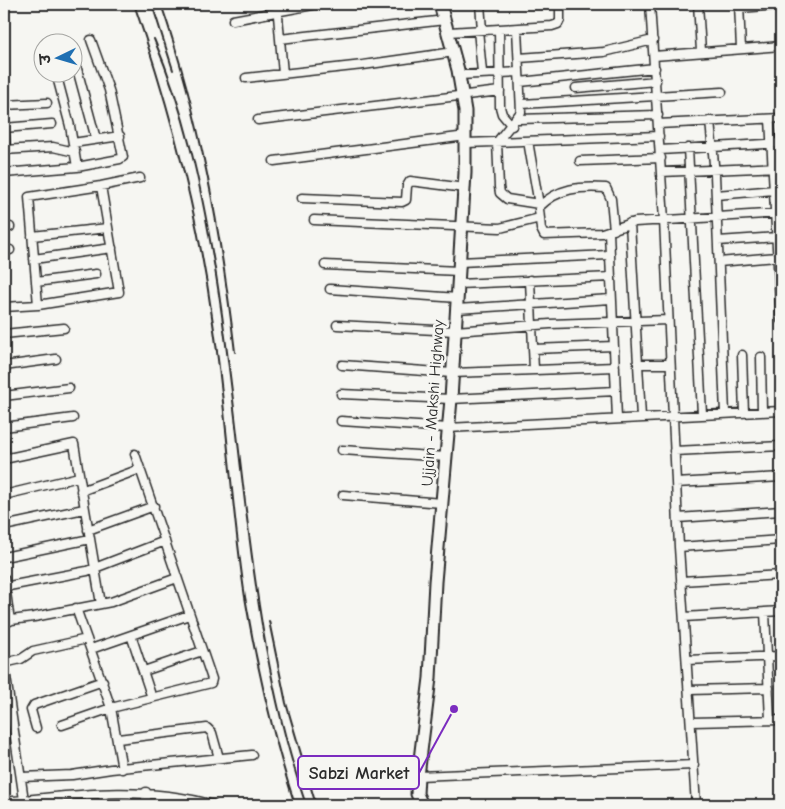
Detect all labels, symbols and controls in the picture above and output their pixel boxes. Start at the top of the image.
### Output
north arrow [32,32,82,82]
text: उ [37,52,55,66]
street label: Ujjain - Makshi Highway [418,318,448,487]
callout: Sabzi Market [298,756,419,789]
text: Sabzi Market [309,763,410,784]

